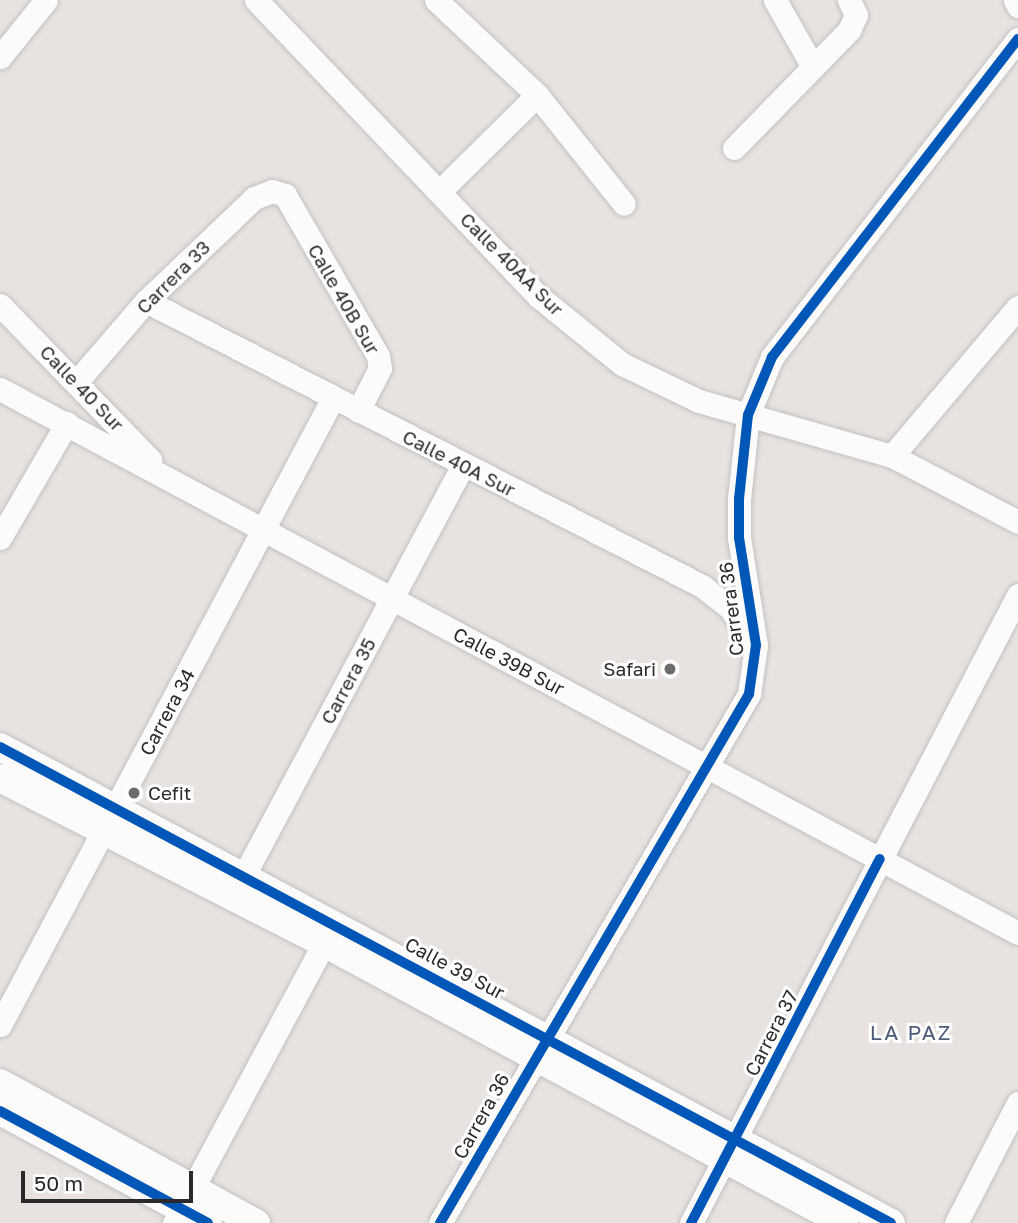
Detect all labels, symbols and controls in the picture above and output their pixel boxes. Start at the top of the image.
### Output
street label: Calle 40AA Sur [456,208,568,320]
street label: Carrera 33 [132,236,214,318]
street label: Calle 40B Sur [303,240,385,358]
street label: Calle 40 Sur [35,340,129,436]
street label: Calle 40A Sur [399,425,519,501]
street label: Carrera 36 [714,561,748,657]
street label: Calle 39B Sur [450,622,568,700]
street label: Carrera 35 [316,634,380,728]
place label: Safari [603,658,656,680]
marker: Safari [662,661,678,677]
street label: Carrera 34 [135,665,199,759]
place label: Cefit [148,782,191,804]
marker: Cefit [126,785,142,801]
street label: Calle 39 Sur [401,932,509,1004]
street label: Carrera 37 [740,986,802,1080]
district label: LA PAZ [870,1019,952,1045]
street label: Carrera 36 [448,1069,514,1163]
scale bar [24,1156,196,1200]
text: 50 m [34,1170,83,1196]

